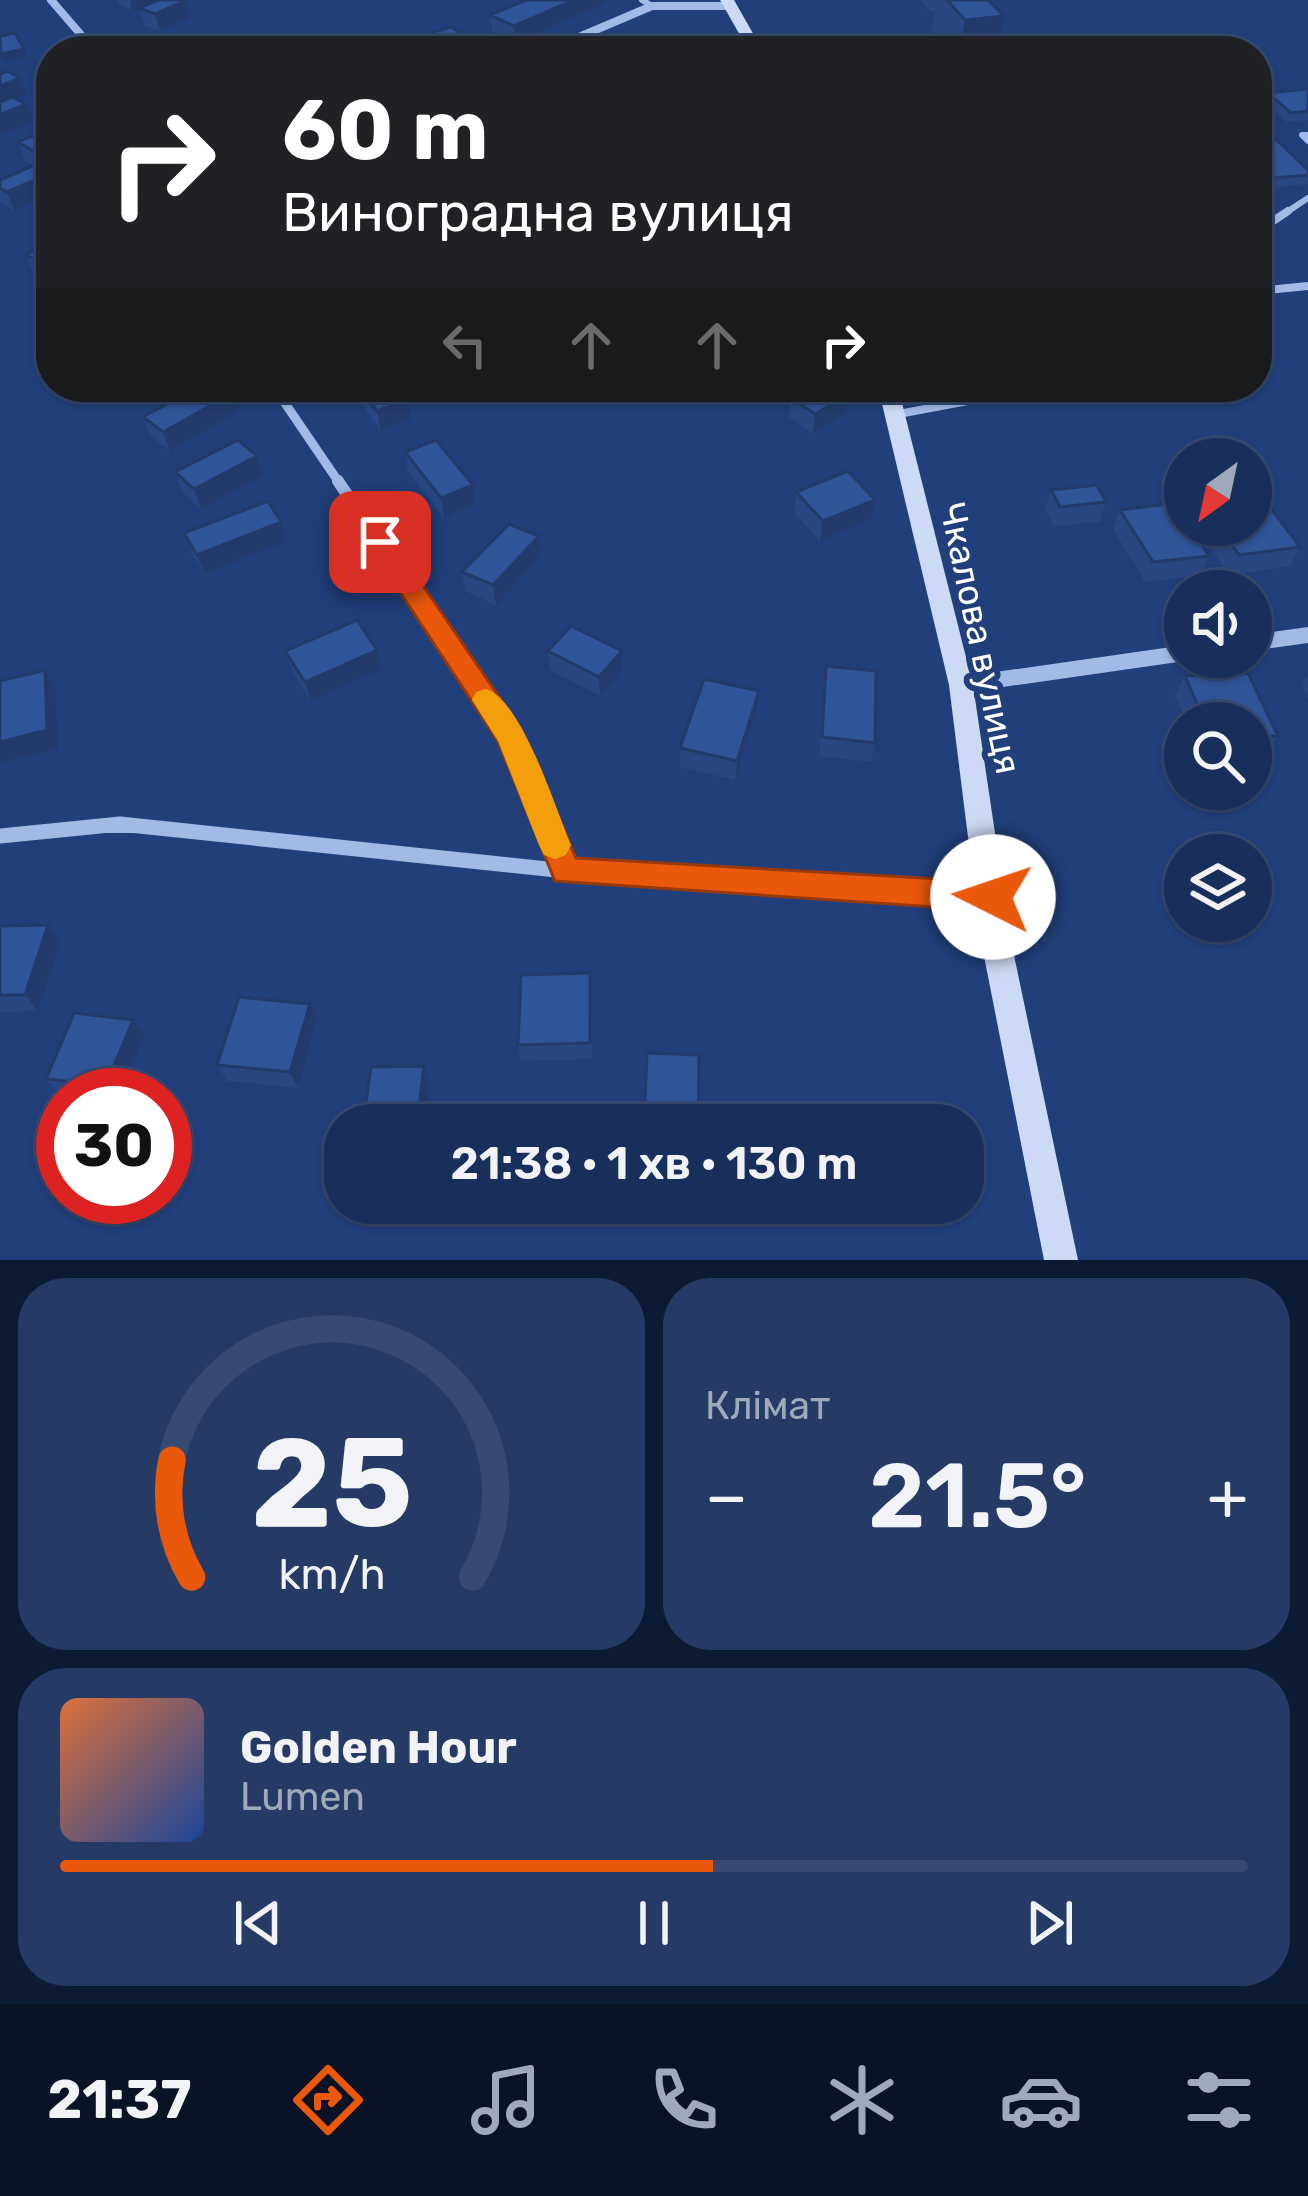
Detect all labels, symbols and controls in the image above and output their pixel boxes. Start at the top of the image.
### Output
text: 60 m [282,80,489,180]
icon: right [84,84,240,240]
text: Виноградна вулиця [282,181,794,245]
icon: left [432,312,498,378]
icon: ahead [558,312,624,378]
icon: ahead [684,312,750,378]
icon: right [810,312,876,378]
north arrow [1164,438,1272,546]
map controls [1164,438,1272,942]
pin [329,491,431,593]
street label: Чкалова вулиця [931,498,1030,778]
icon: arrive [347,509,413,575]
button: sound [1164,570,1272,678]
button: search [1164,702,1272,810]
position arrow [930,834,1056,960]
button: layers [1164,834,1272,942]
speed limit sign: 30 [36,1068,192,1224]
text: 21:38 · 1 хв · 130 m [451,1137,857,1190]
text: Клімат [705,1383,830,1429]
text: 25 [251,1409,412,1557]
text: 21.5° [868,1443,1087,1550]
text: − [705,1457,748,1536]
text: + [1207,1457,1248,1536]
text: km/h [278,1549,385,1600]
text: Golden Hour [240,1721,517,1774]
text: Lumen [240,1774,365,1820]
icon: previous [225,1890,291,1956]
icon: pause [621,1890,687,1956]
icon: next [1017,1890,1083,1956]
icon: directions [286,2058,370,2142]
icon: music [464,2058,548,2142]
icon: phone [642,2058,726,2142]
icon: climate [820,2058,904,2142]
icon: car [999,2058,1083,2142]
icon: filters [1177,2058,1261,2142]
text: 21:37 [47,2068,191,2132]

